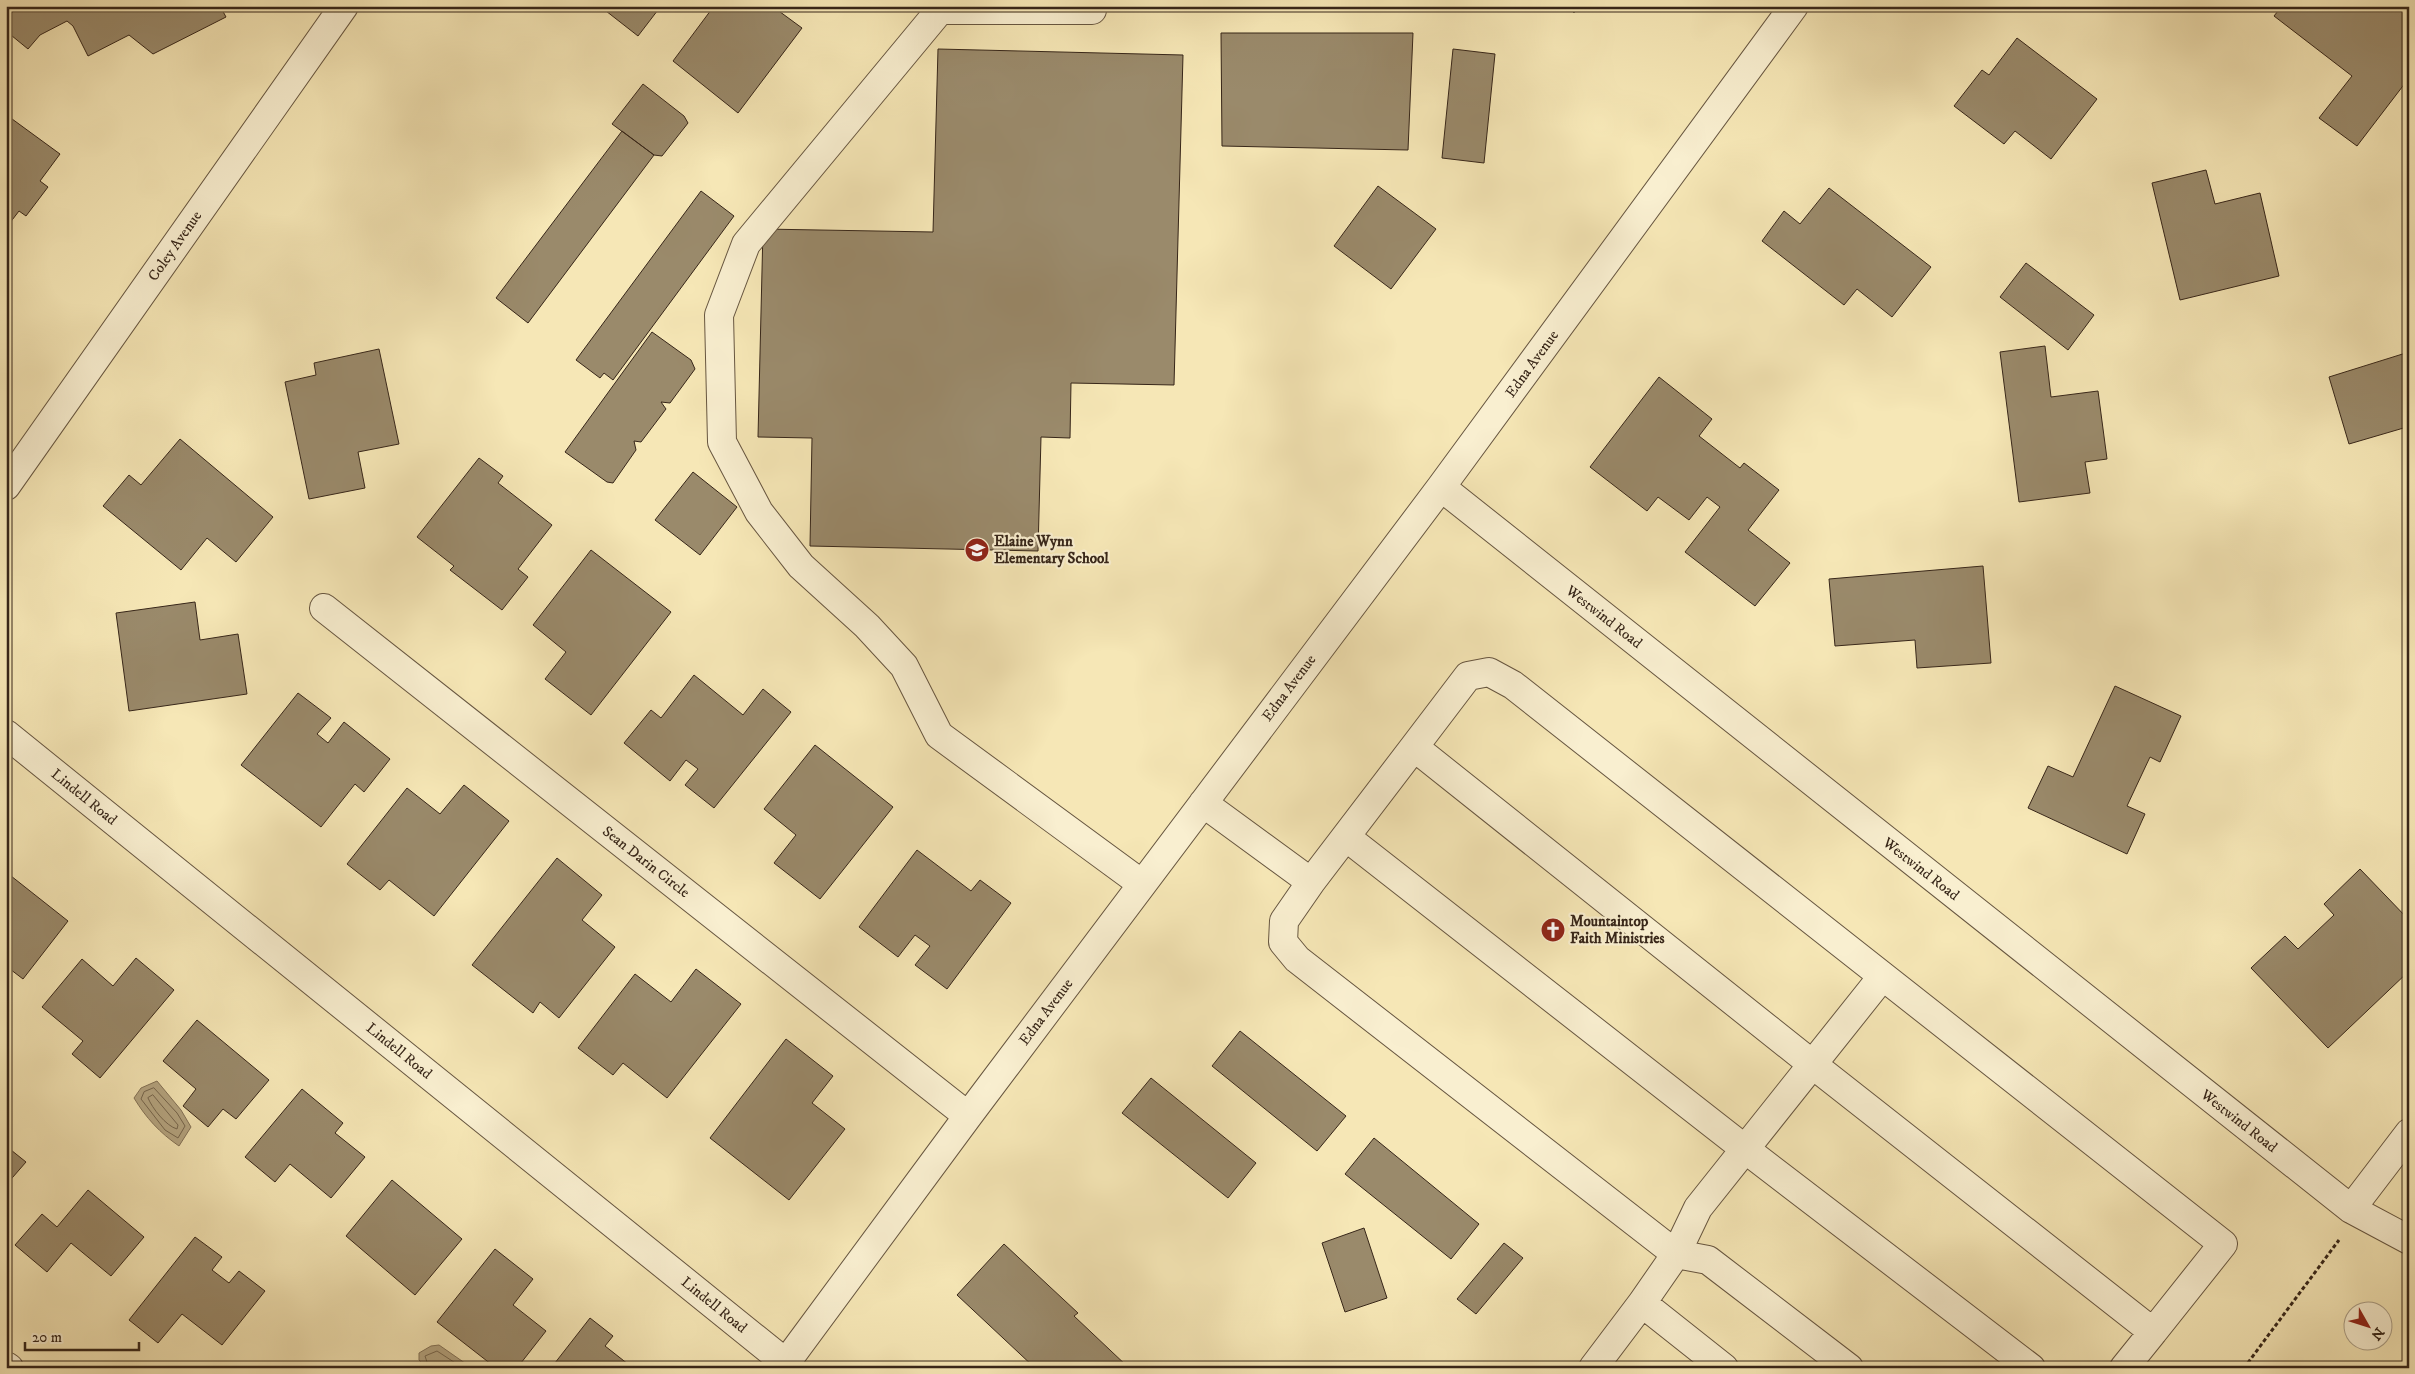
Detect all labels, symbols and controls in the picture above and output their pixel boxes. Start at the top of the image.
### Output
street label: Coley Avenue [144,207,206,285]
street label: Edna Avenue [1501,327,1563,401]
place label: Elaine Wynn Elementary School [994,532,1109,568]
school or university icon: Elaine Wynn Elementary School [964,537,990,563]
street label: Westwind Road [1561,581,1647,653]
street label: Edna Avenue [1258,651,1320,725]
street label: Lindell Road [47,765,121,830]
street label: Sean Darin Circle [598,822,694,902]
street label: Westwind Road [1878,833,1964,905]
place label: Mountaintop Faith Ministries [1570,912,1665,948]
church icon: Mountaintop Faith Ministries [1540,917,1566,943]
street label: Edna Avenue [1015,975,1077,1049]
street label: Lindell Road [362,1019,436,1084]
street label: Westwind Road [2196,1085,2282,1157]
street label: Lindell Road [677,1273,751,1338]
north arrow [2342,1302,2392,1352]
scale bar [25,1319,139,1351]
text: N [2366,1323,2388,1344]
text: 20 m [32,1328,62,1347]

